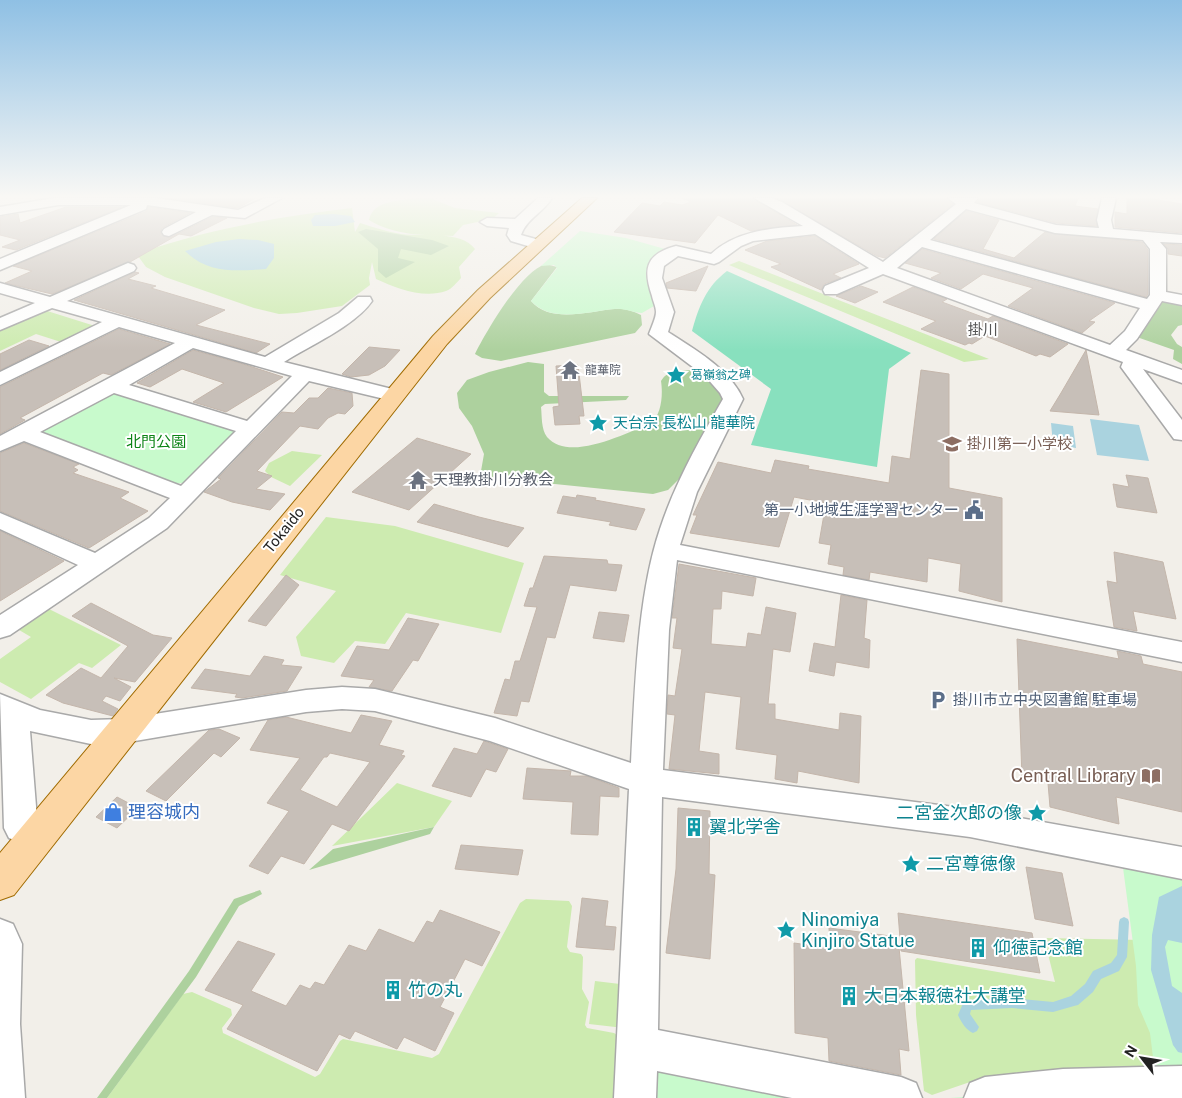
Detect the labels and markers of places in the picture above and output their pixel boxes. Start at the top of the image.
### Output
temple icon: 龍華院 [559,359,581,381]
place label: 龍華院 [585,363,621,377]
place icon: 葛嶺翁之碑 [665,364,687,386]
place label: 葛嶺翁之碑 [691,368,751,382]
place icon: 天台宗 長松山 龍華院 [587,412,609,434]
place label: 天台宗 長松山 龍華院 [613,414,755,431]
school or university icon: 掛川第一小学校 [941,433,963,455]
place label: 掛川第一小学校 [967,435,1072,452]
temple icon: 天理教掛川分教会 [407,469,429,491]
place label: 天理教掛川分教会 [433,471,553,488]
public building icon: 第一小地域生涯学習センター [963,499,985,521]
place label: 第一小地域生涯学習センター [764,501,959,518]
parking icon: 掛川市立中央図書館 駐車場 [927,689,949,711]
place label: 掛川市立中央図書館 駐車場 [953,691,1137,708]
place label: Central Library [1011,765,1136,786]
library icon: Central Library [1140,765,1162,787]
shop icon: 理容城内 [102,801,124,823]
place label: 理容城内 [128,801,200,822]
place label: 二宮金次郎の像 [896,802,1022,823]
place icon: 二宮金次郎の像 [1026,802,1048,824]
building icon: 翼北学舎 [683,816,705,838]
place label: 翼北学舎 [709,816,781,837]
place icon: 二宮尊徳像 [900,853,922,875]
place label: 二宮尊徳像 [926,853,1016,874]
place label: Ninomiya Kinjiro Statue [801,909,915,951]
place icon: Ninomiya Kinjiro Statue [775,919,797,941]
building icon: 仰徳記念館 [967,937,989,959]
place label: 仰徳記念館 [993,937,1083,958]
building icon: 竹の丸 [382,979,404,1001]
place label: 竹の丸 [408,979,462,1000]
building icon: 大日本報徳社大講堂 [838,985,860,1007]
place label: 大日本報徳社大講堂 [864,985,1026,1006]

